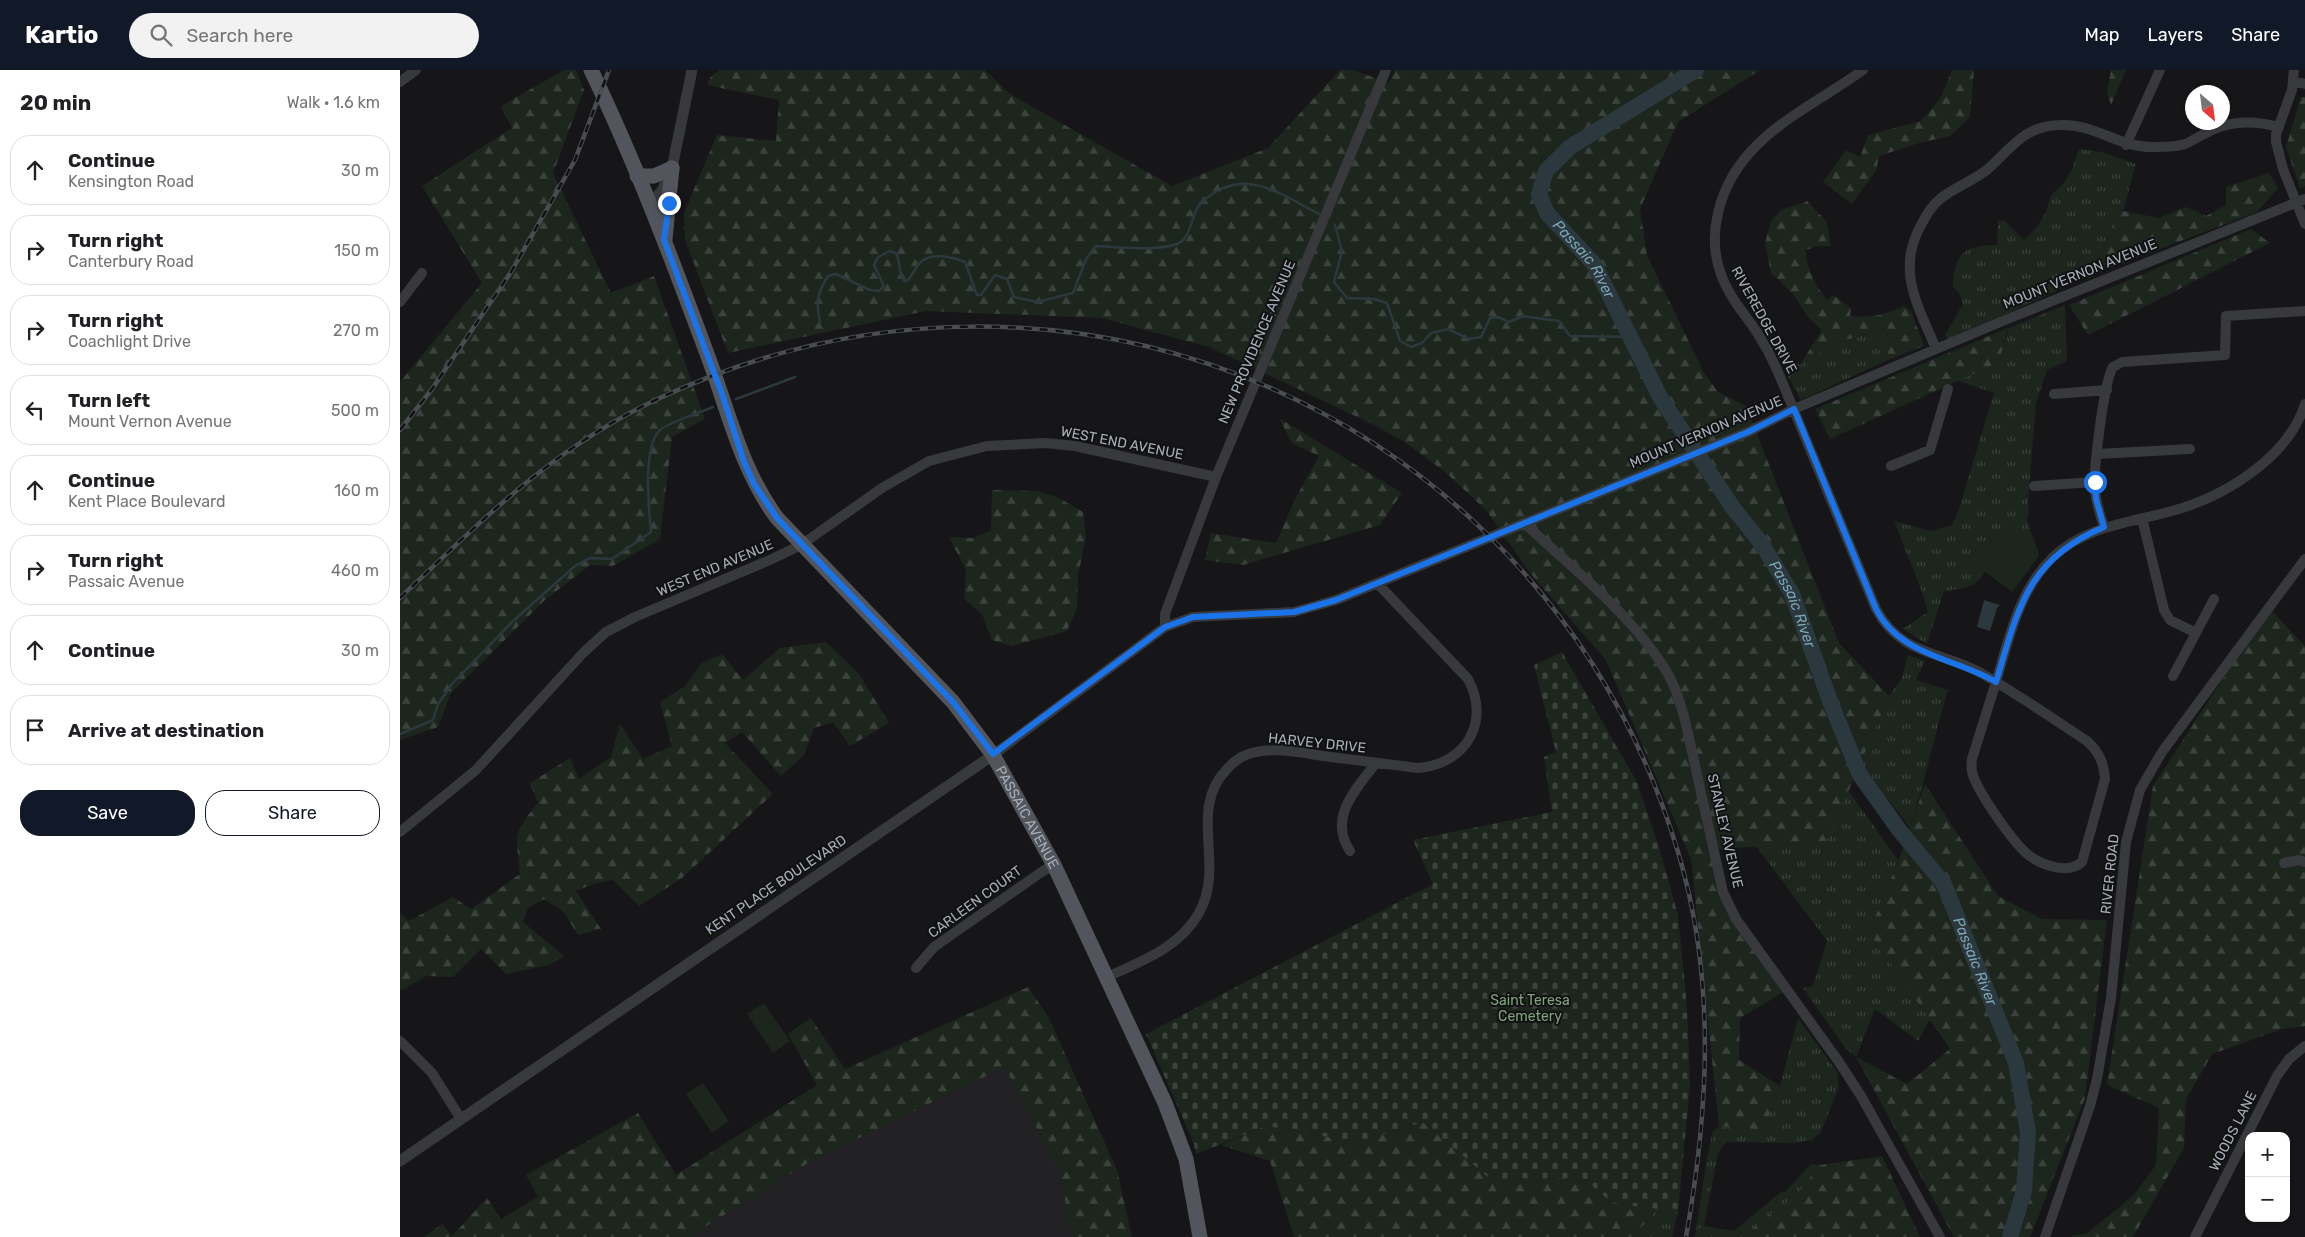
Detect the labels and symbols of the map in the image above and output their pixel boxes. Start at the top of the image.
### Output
north arrow [2185,85,2230,130]
route end [658,192,681,215]
water label: Passaic River [1549,216,1619,303]
street label: MOUNT VERNON AVENUE [2001,235,2159,313]
street label: NEW PROVIDENCE AVENUE [1215,258,1299,426]
street label: RIVEREDGE DRIVE [1728,264,1800,376]
street label: MOUNT VERNON AVENUE [1627,392,1785,472]
street label: WEST END AVENUE [1059,423,1185,463]
route start [2084,471,2107,494]
street label: WEST END AVENUE [654,536,776,600]
water label: Passaic River [1765,557,1820,651]
street label: HARVEY DRIVE [1267,729,1367,757]
street label: PASSAIC AVENUE [992,763,1063,872]
street label: STANLEY AVENUE [1704,772,1746,890]
street label: KENT PLACE BOULEVARD [702,831,850,939]
street label: RIVER ROAD [2097,833,2123,915]
street label: CARLEEN COURT [925,862,1025,942]
water label: Passaic River [1949,914,2001,1009]
park label: Saint Teresa Cemetery [1490,992,1570,1025]
street label: WOODS LANE [2206,1088,2260,1174]

